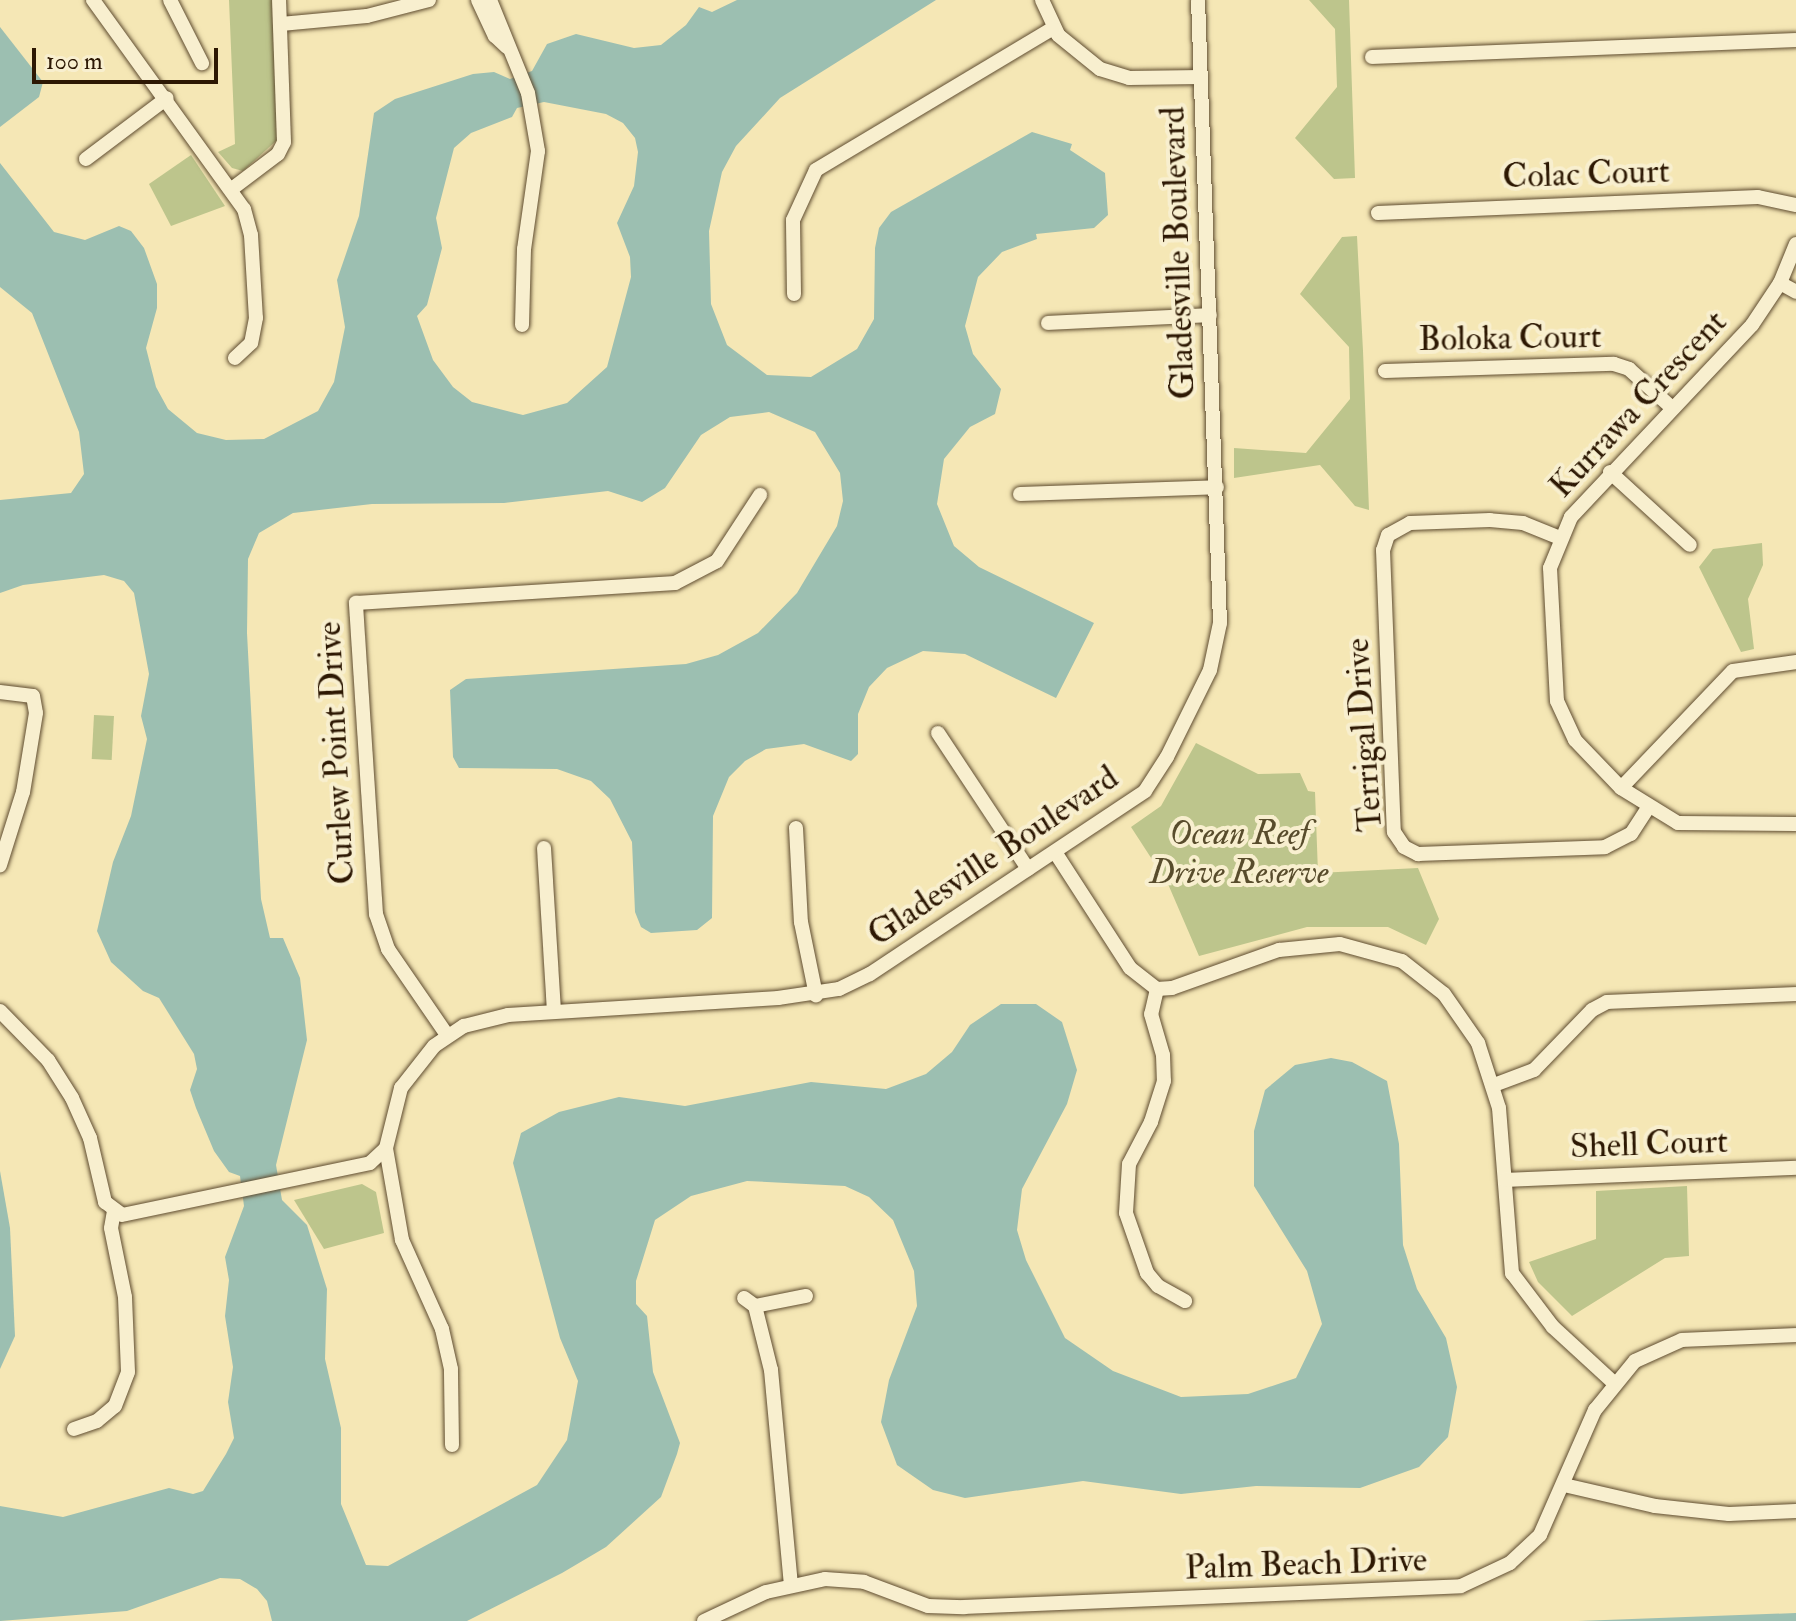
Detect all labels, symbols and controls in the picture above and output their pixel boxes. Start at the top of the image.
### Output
scale bar [36,32,222,82]
text: 100 m [46,46,103,77]
street label: Gladesville Boulevard [1153,106,1203,400]
street label: Colac Court [1502,151,1670,197]
street label: Kurrawa Crescent [1541,302,1735,506]
street label: Boloka Court [1418,316,1602,360]
street label: Curlew Point Drive [309,621,363,885]
street label: Terrigal Drive [1337,637,1391,833]
street label: Gladesville Boulevard [860,757,1126,955]
park label: Ocean Reef Drive Reserve [1150,813,1328,892]
street label: Shell Court [1569,1121,1729,1167]
street label: Palm Beach Drive [1184,1539,1428,1589]

